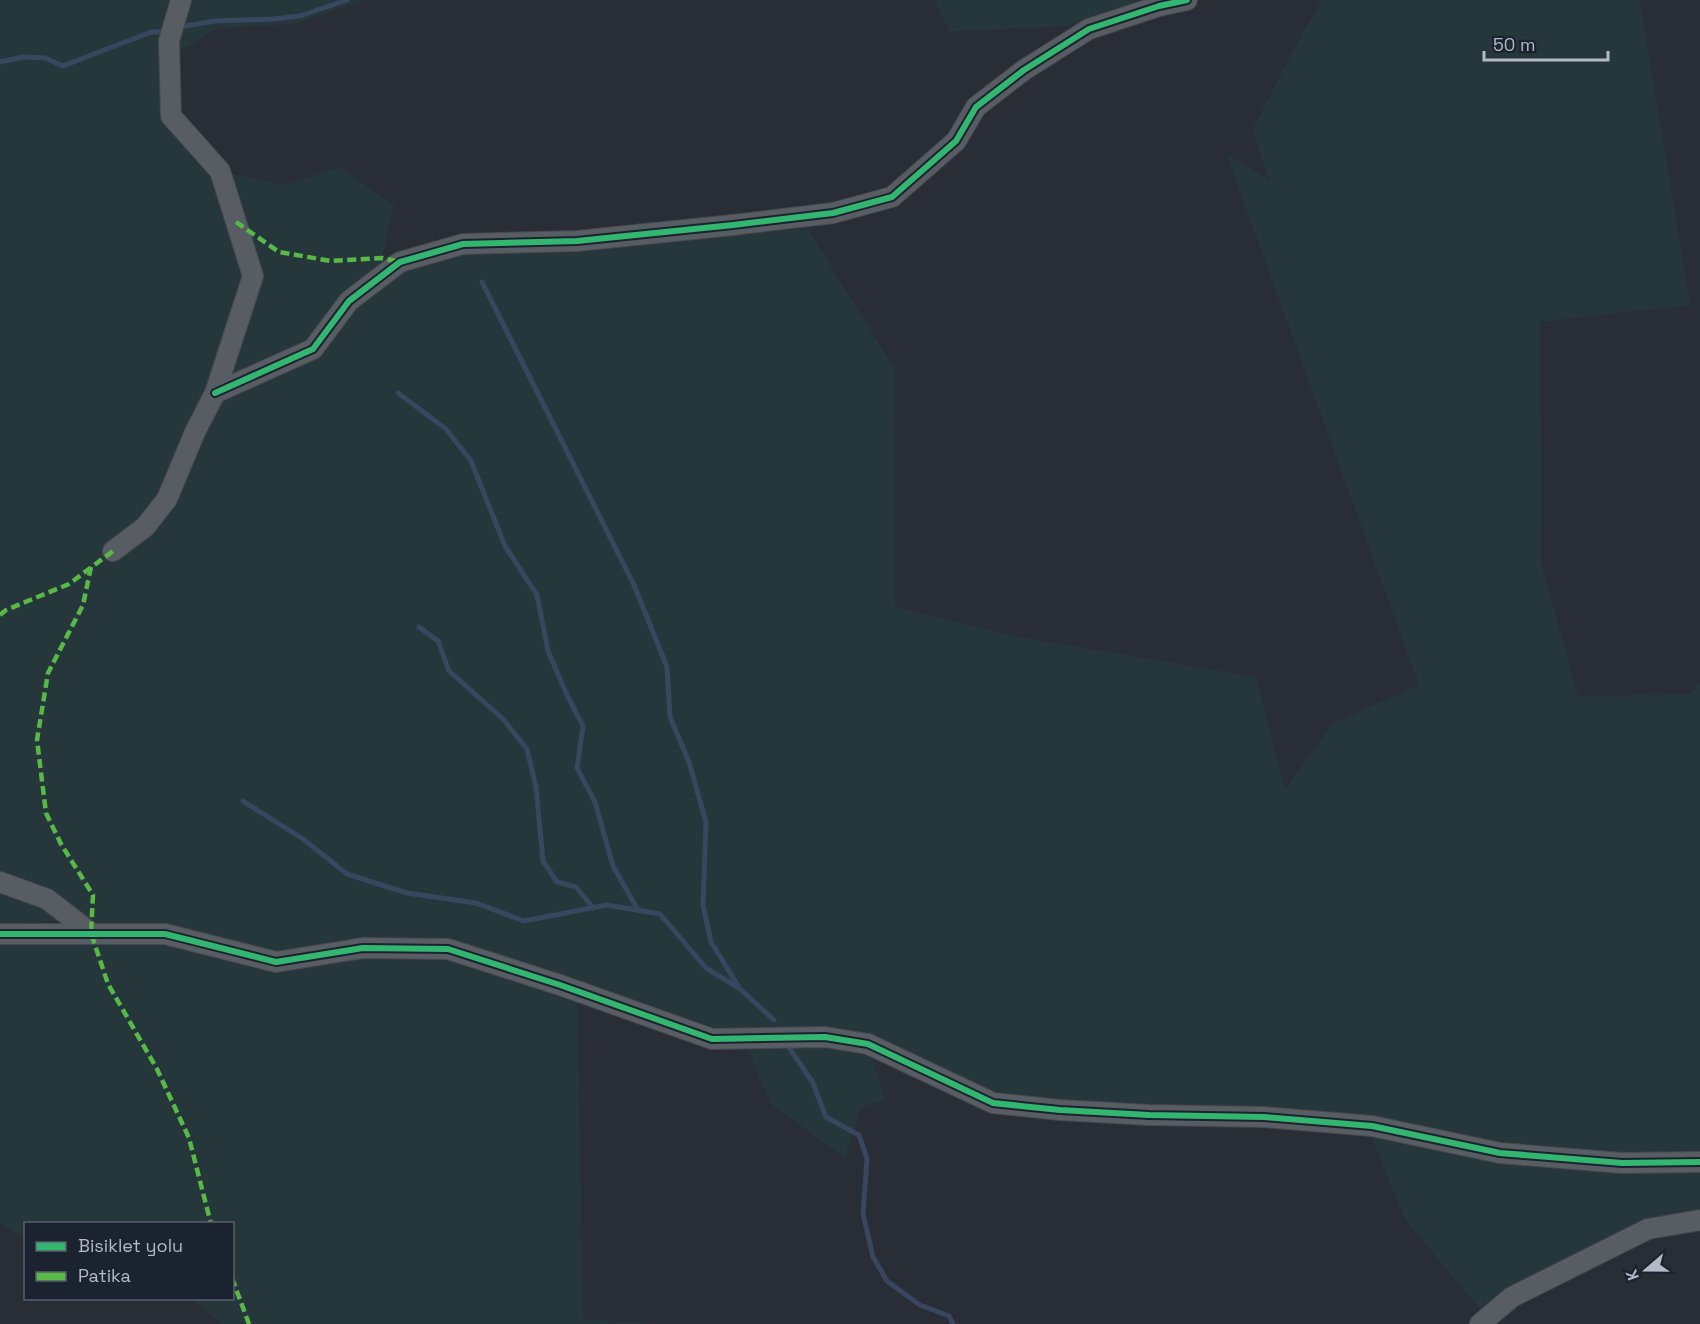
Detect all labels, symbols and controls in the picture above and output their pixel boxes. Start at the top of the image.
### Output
scale bar [1484,24,1608,62]
text: 50 m [1493,33,1535,56]
legend [24,1222,234,1300]
text: Bisiklet yolu [78,1234,183,1257]
north arrow [1616,1240,1676,1300]
text: Patika [78,1264,131,1287]
text: K [1621,1267,1644,1283]

